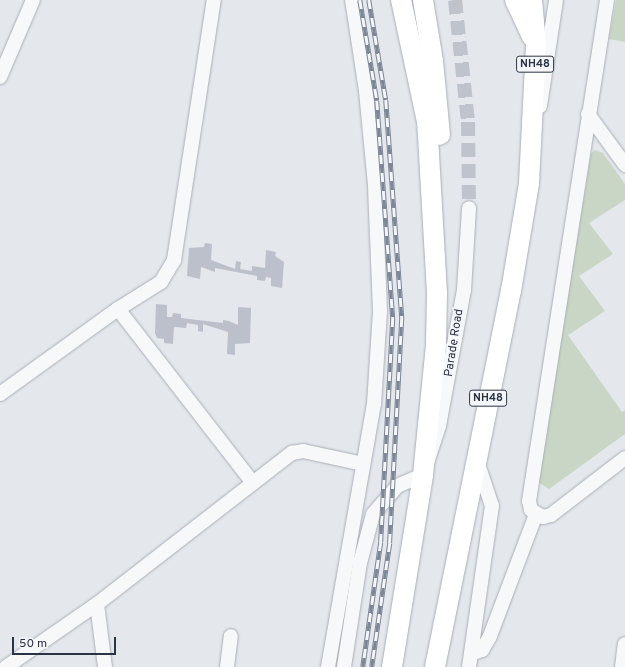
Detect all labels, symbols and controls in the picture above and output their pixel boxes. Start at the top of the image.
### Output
road number: NH48 [516,55,554,73]
street label: Parade Road [443,308,467,378]
road number: NH48 [469,389,507,407]
scale bar [14,629,118,655]
text: 50 m [19,636,47,652]

